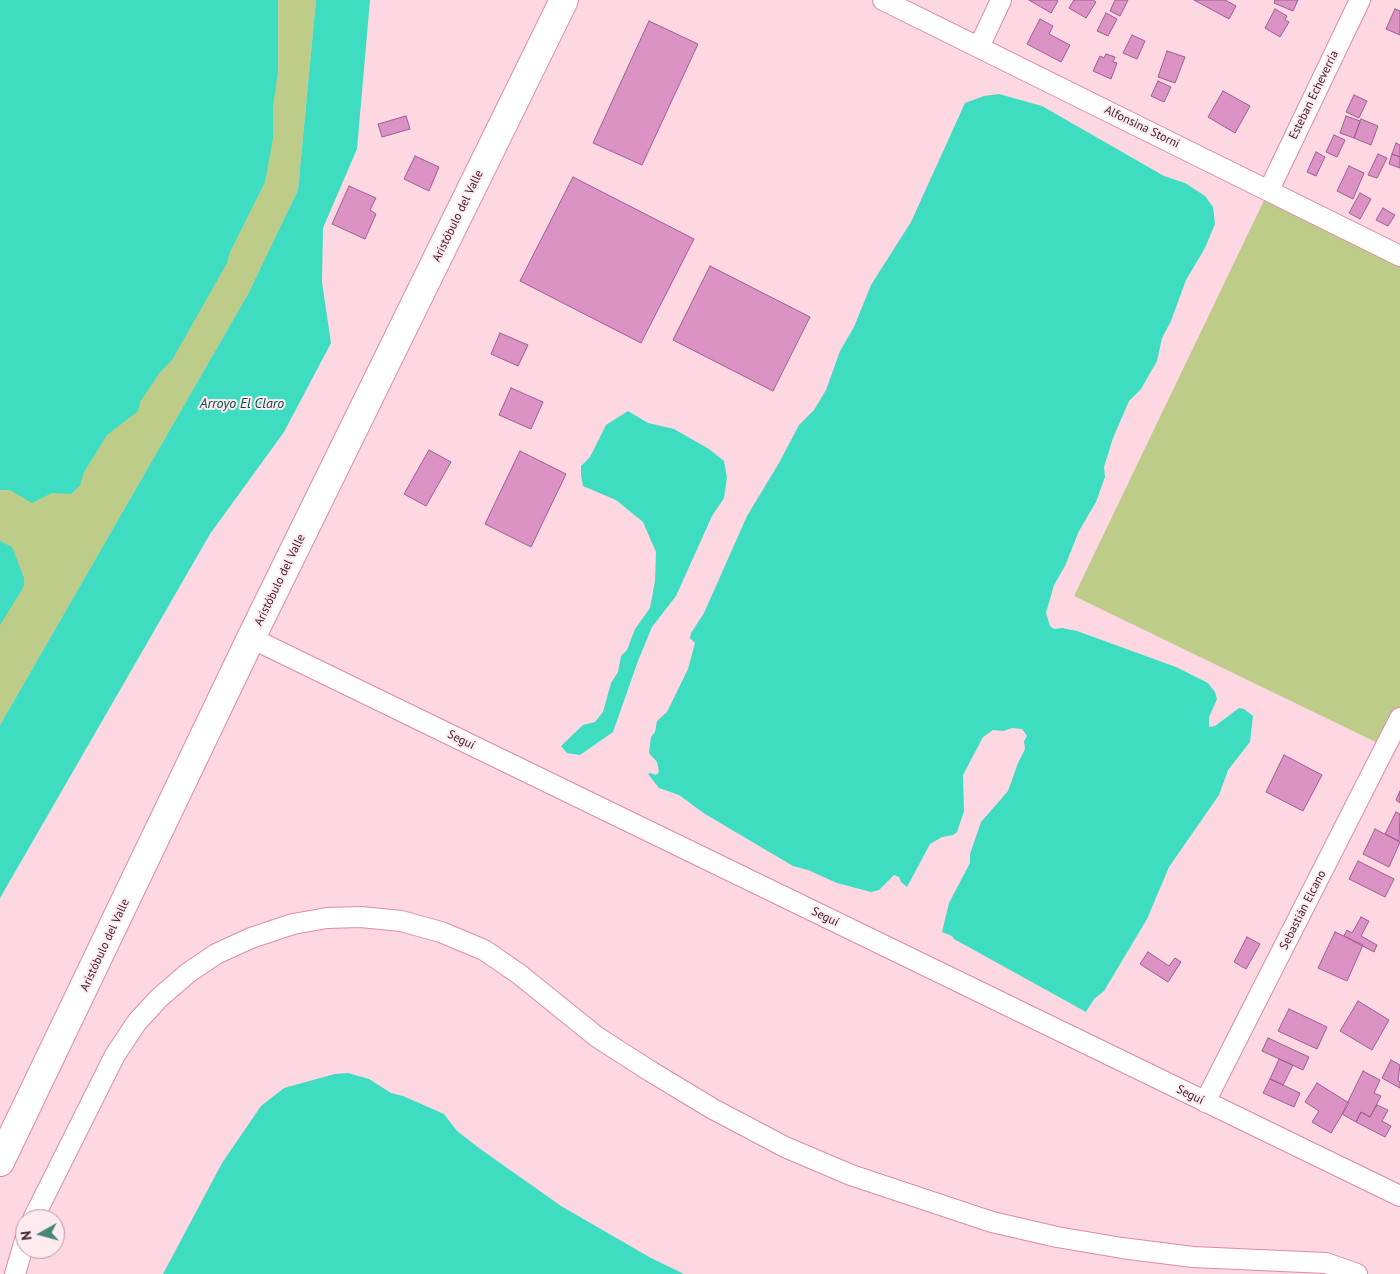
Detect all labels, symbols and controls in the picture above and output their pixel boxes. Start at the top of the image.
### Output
street label: Esteban Echeverría [1286,48,1342,142]
street label: Alfonsina Storni [1102,103,1182,151]
street label: Aristóbulo del Valle [430,168,486,264]
water label: Arroyo El Claro [200,396,284,412]
street label: Aristóbulo del Valle [252,532,308,628]
street label: Seguí [445,727,477,753]
street label: Sebastián Elcano [1277,868,1329,952]
street label: Aristóbulo del Valle [77,896,133,994]
street label: Seguí [809,904,841,930]
street label: Seguí [1174,1082,1206,1108]
north arrow [15,1209,65,1259]
text: N [17,1230,36,1241]

